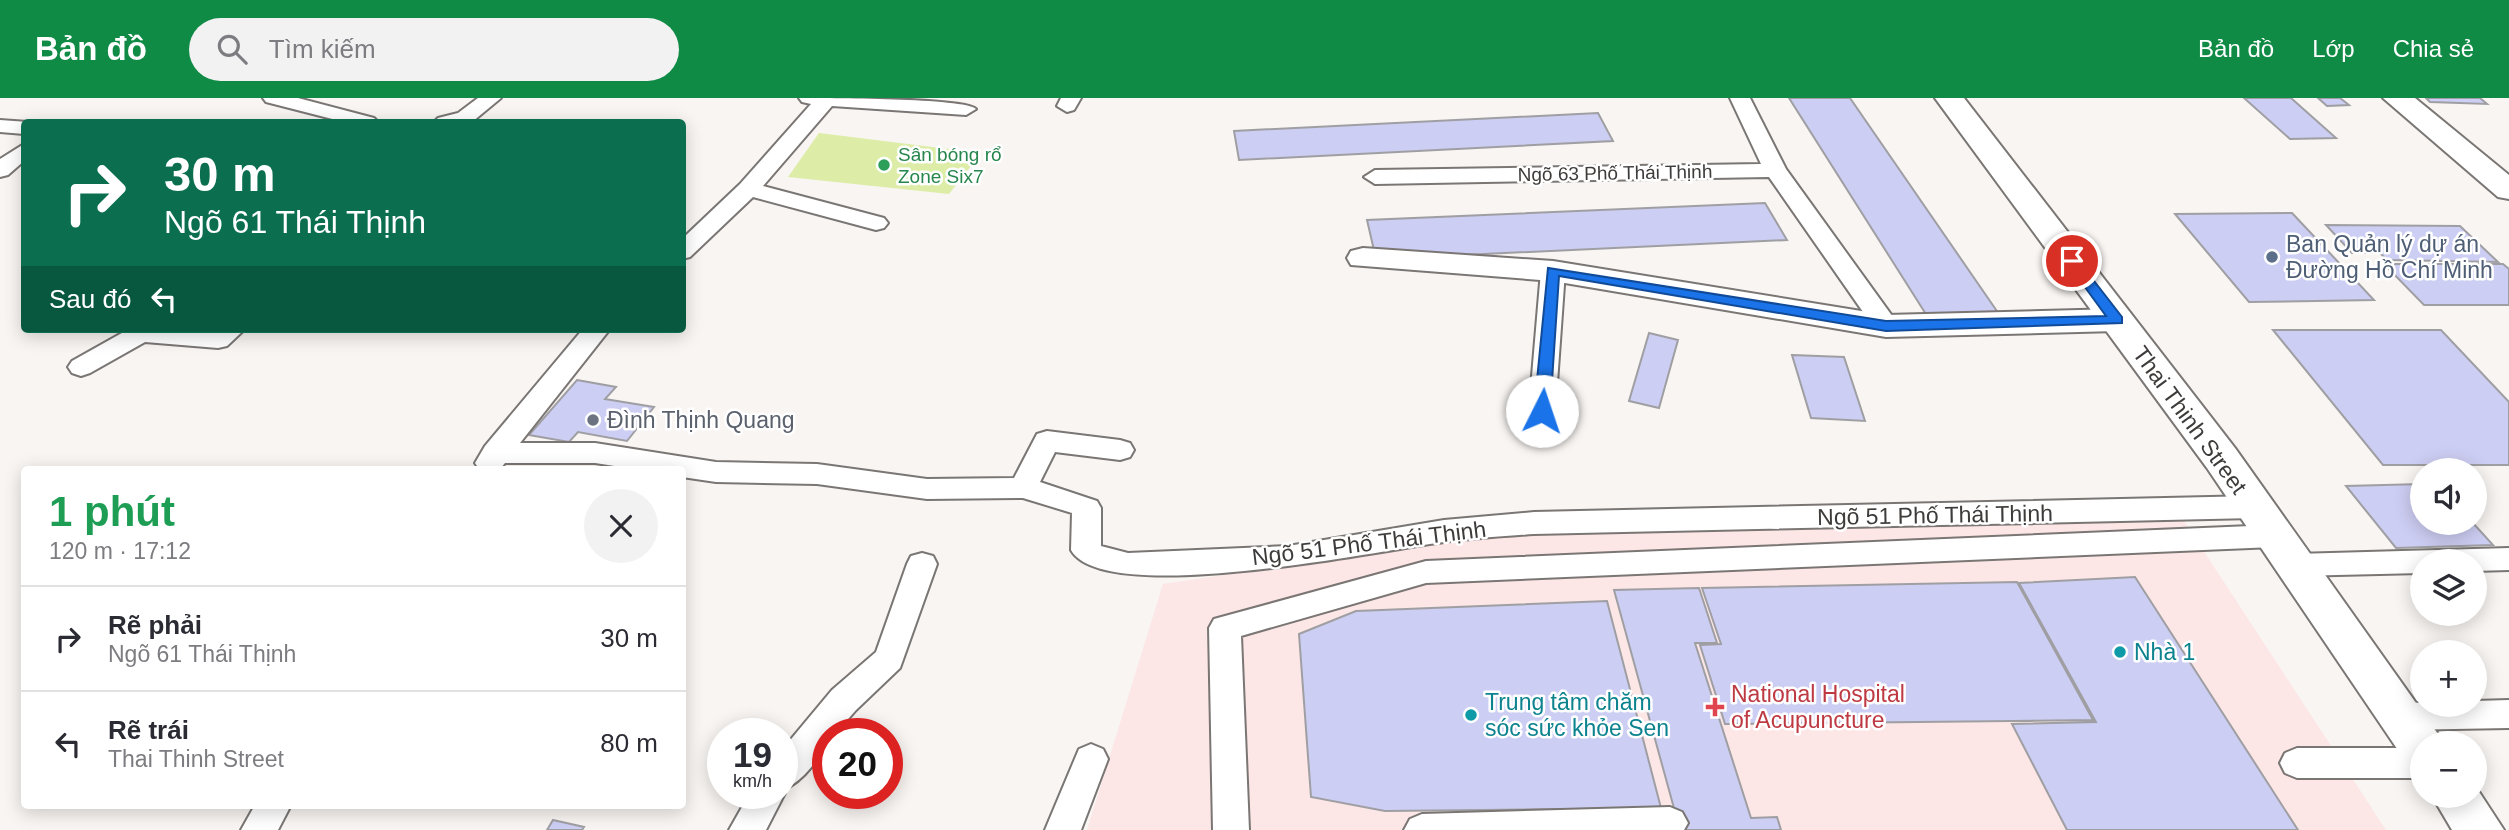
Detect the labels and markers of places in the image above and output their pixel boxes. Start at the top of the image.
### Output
place label: Sân bóng rổ Zone Six7 [898,144,1002,187]
marker: Sân bóng rổ Zone Six7 [876,157,892,173]
pin [2042,231,2102,291]
place label: Ban Quản lý dự án Đường Hồ Chí Minh [2286,231,2493,283]
marker: Ban Quản lý dự án Đường Hồ Chí Minh [2264,249,2280,265]
place label: Đình Thịnh Quang [607,407,795,433]
marker: Đình Thịnh Quang [585,412,601,428]
place label: Nhà 1 [2134,639,2195,665]
marker: Nhà 1 [2112,644,2128,660]
place label: National Hospital of Acupuncture [1731,681,1905,733]
place label: Trung tâm chăm sóc sức khỏe Sen [1485,689,1669,741]
marker: National Hospital of Acupuncture [1705,697,1725,717]
marker: Trung tâm chăm sóc sức khỏe Sen [1463,707,1479,723]

